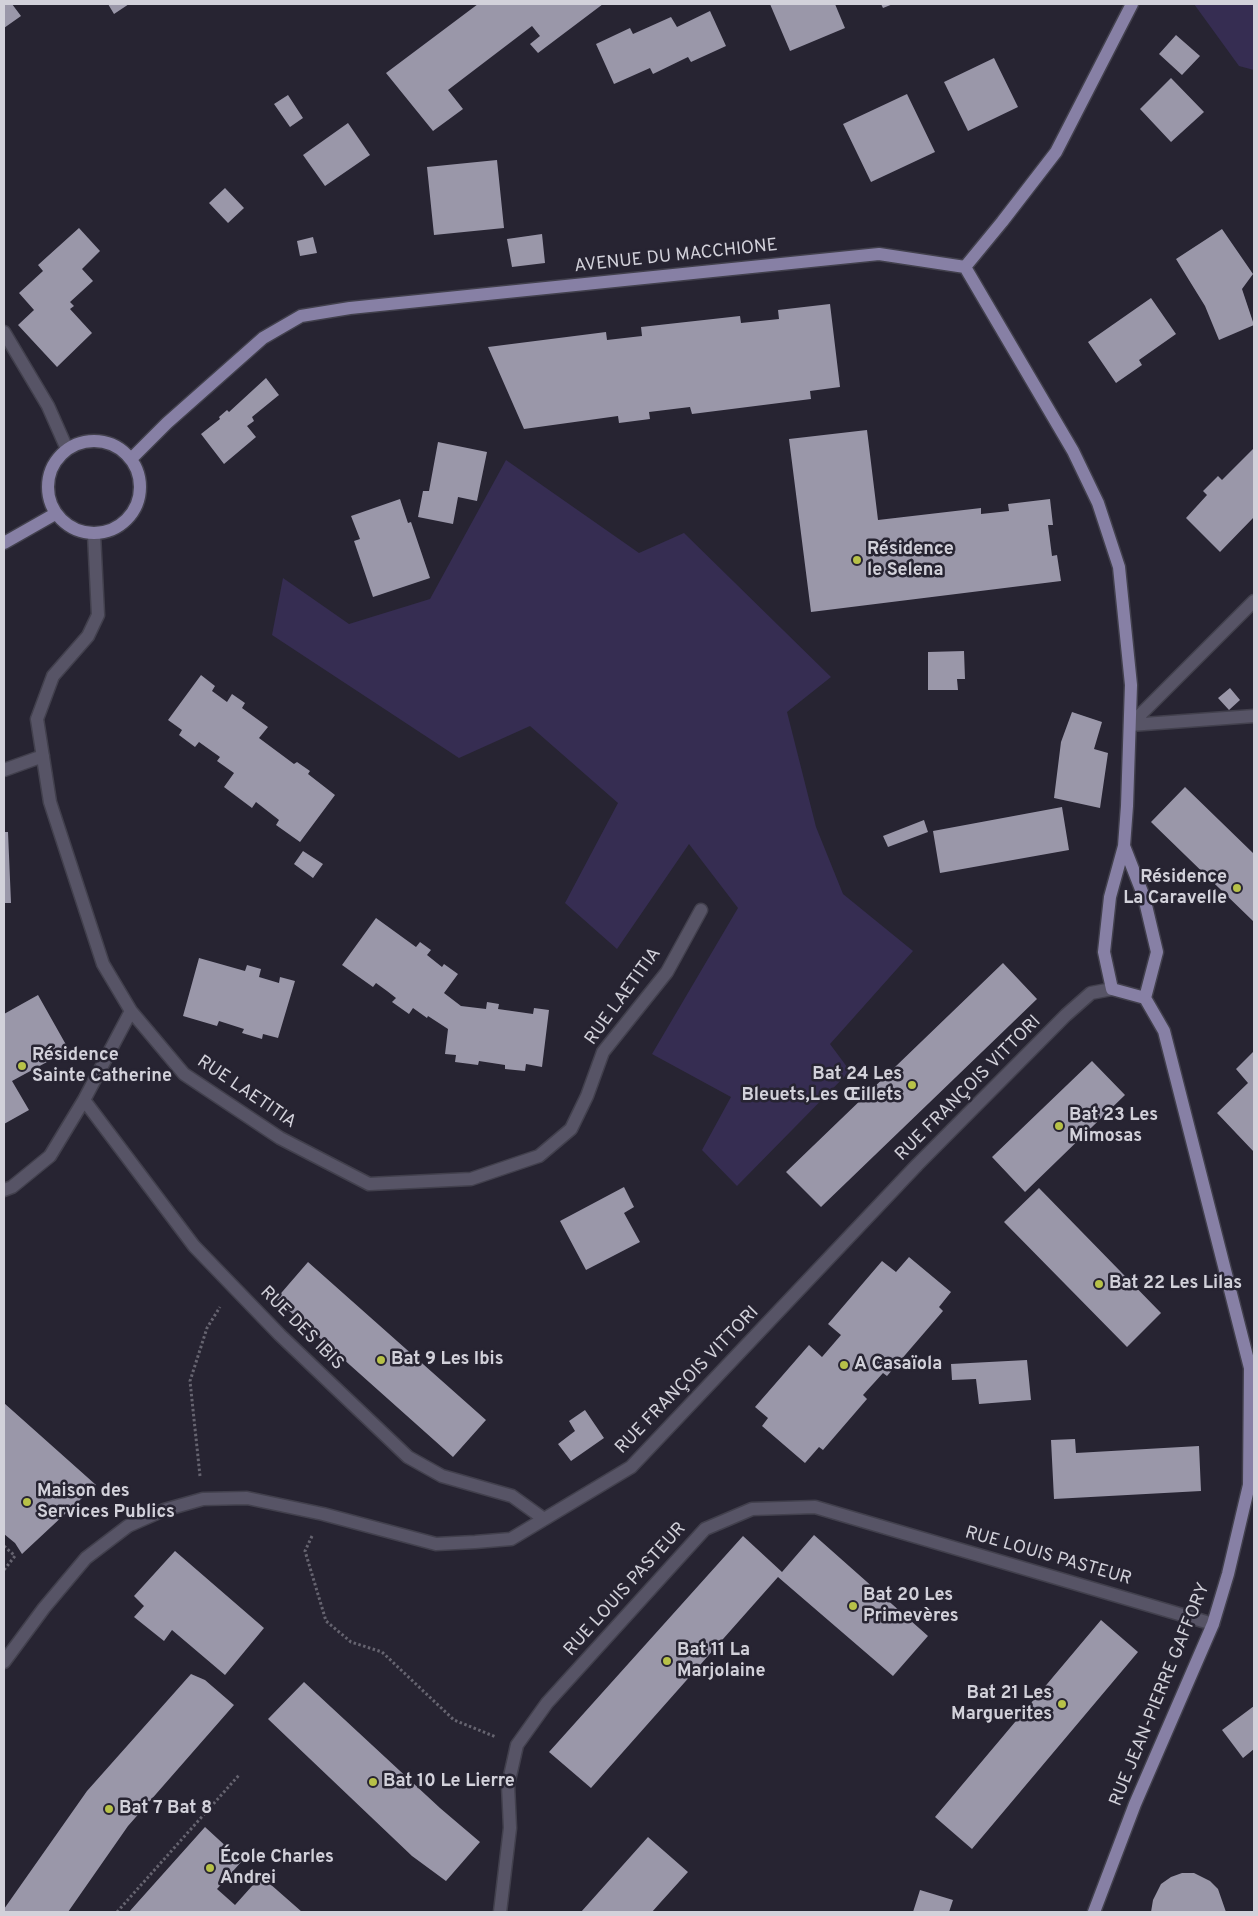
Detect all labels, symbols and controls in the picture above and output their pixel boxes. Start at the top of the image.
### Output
street label: AVENUE DU MACCHIONE [573,236,779,278]
place label: Résidence le Selena [867,539,954,582]
marker: Résidence le Selena [851,554,863,566]
place label: Résidence La Caravelle [1123,867,1227,910]
marker: Résidence La Caravelle [1231,882,1243,894]
street label: RUE LAETITIA [581,944,667,1050]
street label: RUE FRANÇOIS VITTORI [892,1012,1046,1166]
place label: Résidence Sainte Catherine [32,1045,172,1088]
street label: RUE LAETITIA [192,1052,300,1134]
marker: Résidence Sainte Catherine [16,1060,28,1072]
place label: Bat 24 Les Bleuets,Les Œillets [741,1064,902,1106]
marker: Bat 24 Les Bleuets,Les Œillets [906,1079,918,1091]
place label: Bat 23 Les Mimosas [1069,1105,1158,1148]
marker: Bat 23 Les Mimosas [1053,1120,1065,1132]
place label: Bat 22 Les Lilas [1109,1273,1242,1295]
marker: Bat 22 Les Lilas [1093,1278,1105,1290]
street label: RUE DES IBIS [255,1283,347,1375]
street label: RUE FRANÇOIS VITTORI [612,1303,764,1459]
place label: Bat 9 Les Ibis [391,1349,504,1371]
marker: Bat 9 Les Ibis [375,1354,387,1366]
place label: A Casaïola [854,1354,942,1376]
marker: A Casaïola [838,1359,850,1371]
place label: Maison des Services Publics [37,1481,175,1524]
marker: Maison des Services Publics [21,1496,33,1508]
street label: RUE LOUIS PASTEUR [560,1519,692,1661]
street label: RUE LOUIS PASTEUR [962,1523,1134,1591]
street label: RUE JEAN-PIERRE GAFFORY [1106,1580,1216,1810]
place label: Bat 20 Les Primevères [863,1585,959,1628]
marker: Bat 20 Les Primevères [847,1600,859,1612]
place label: Bat 11 La Marjolaine [677,1640,766,1682]
marker: Bat 11 La Marjolaine [661,1655,673,1667]
place label: Bat 21 Les Marguerites [951,1683,1052,1726]
marker: Bat 21 Les Marguerites [1056,1698,1068,1710]
place label: Bat 10 Le Lierre [383,1771,515,1793]
marker: Bat 10 Le Lierre [367,1776,379,1788]
place label: Bat 7 Bat 8 [119,1798,212,1820]
marker: Bat 7 Bat 8 [103,1803,115,1815]
place label: École Charles Andrei [220,1847,334,1890]
marker: École Charles Andrei [204,1862,216,1874]

